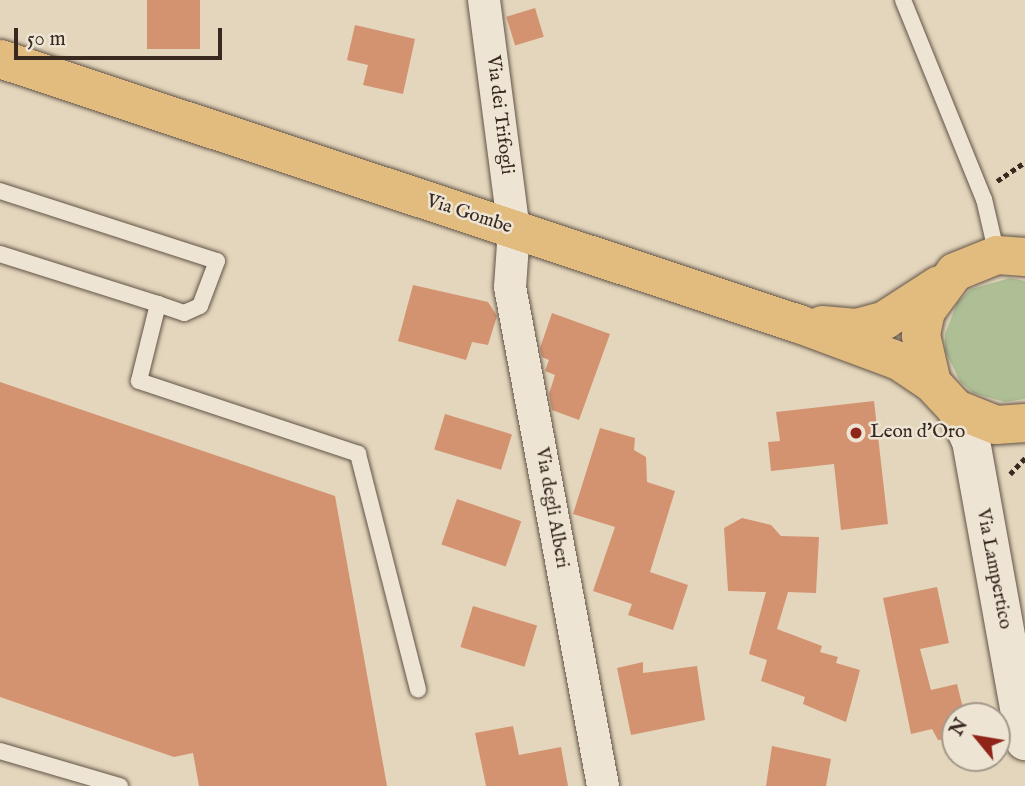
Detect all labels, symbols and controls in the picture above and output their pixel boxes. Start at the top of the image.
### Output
scale bar [18,14,226,58]
text: 50 m [27,26,66,53]
street label: Via dei Trifogli [480,54,518,176]
street label: Via Gombe [423,190,515,240]
place label: Leon d'Oro [870,422,965,444]
marker: Leon d'Oro [848,425,864,441]
street label: Via degli Alberi [529,446,573,570]
street label: Via Lampertico [970,507,1016,631]
north arrow [941,702,1011,772]
text: N [945,714,974,741]

